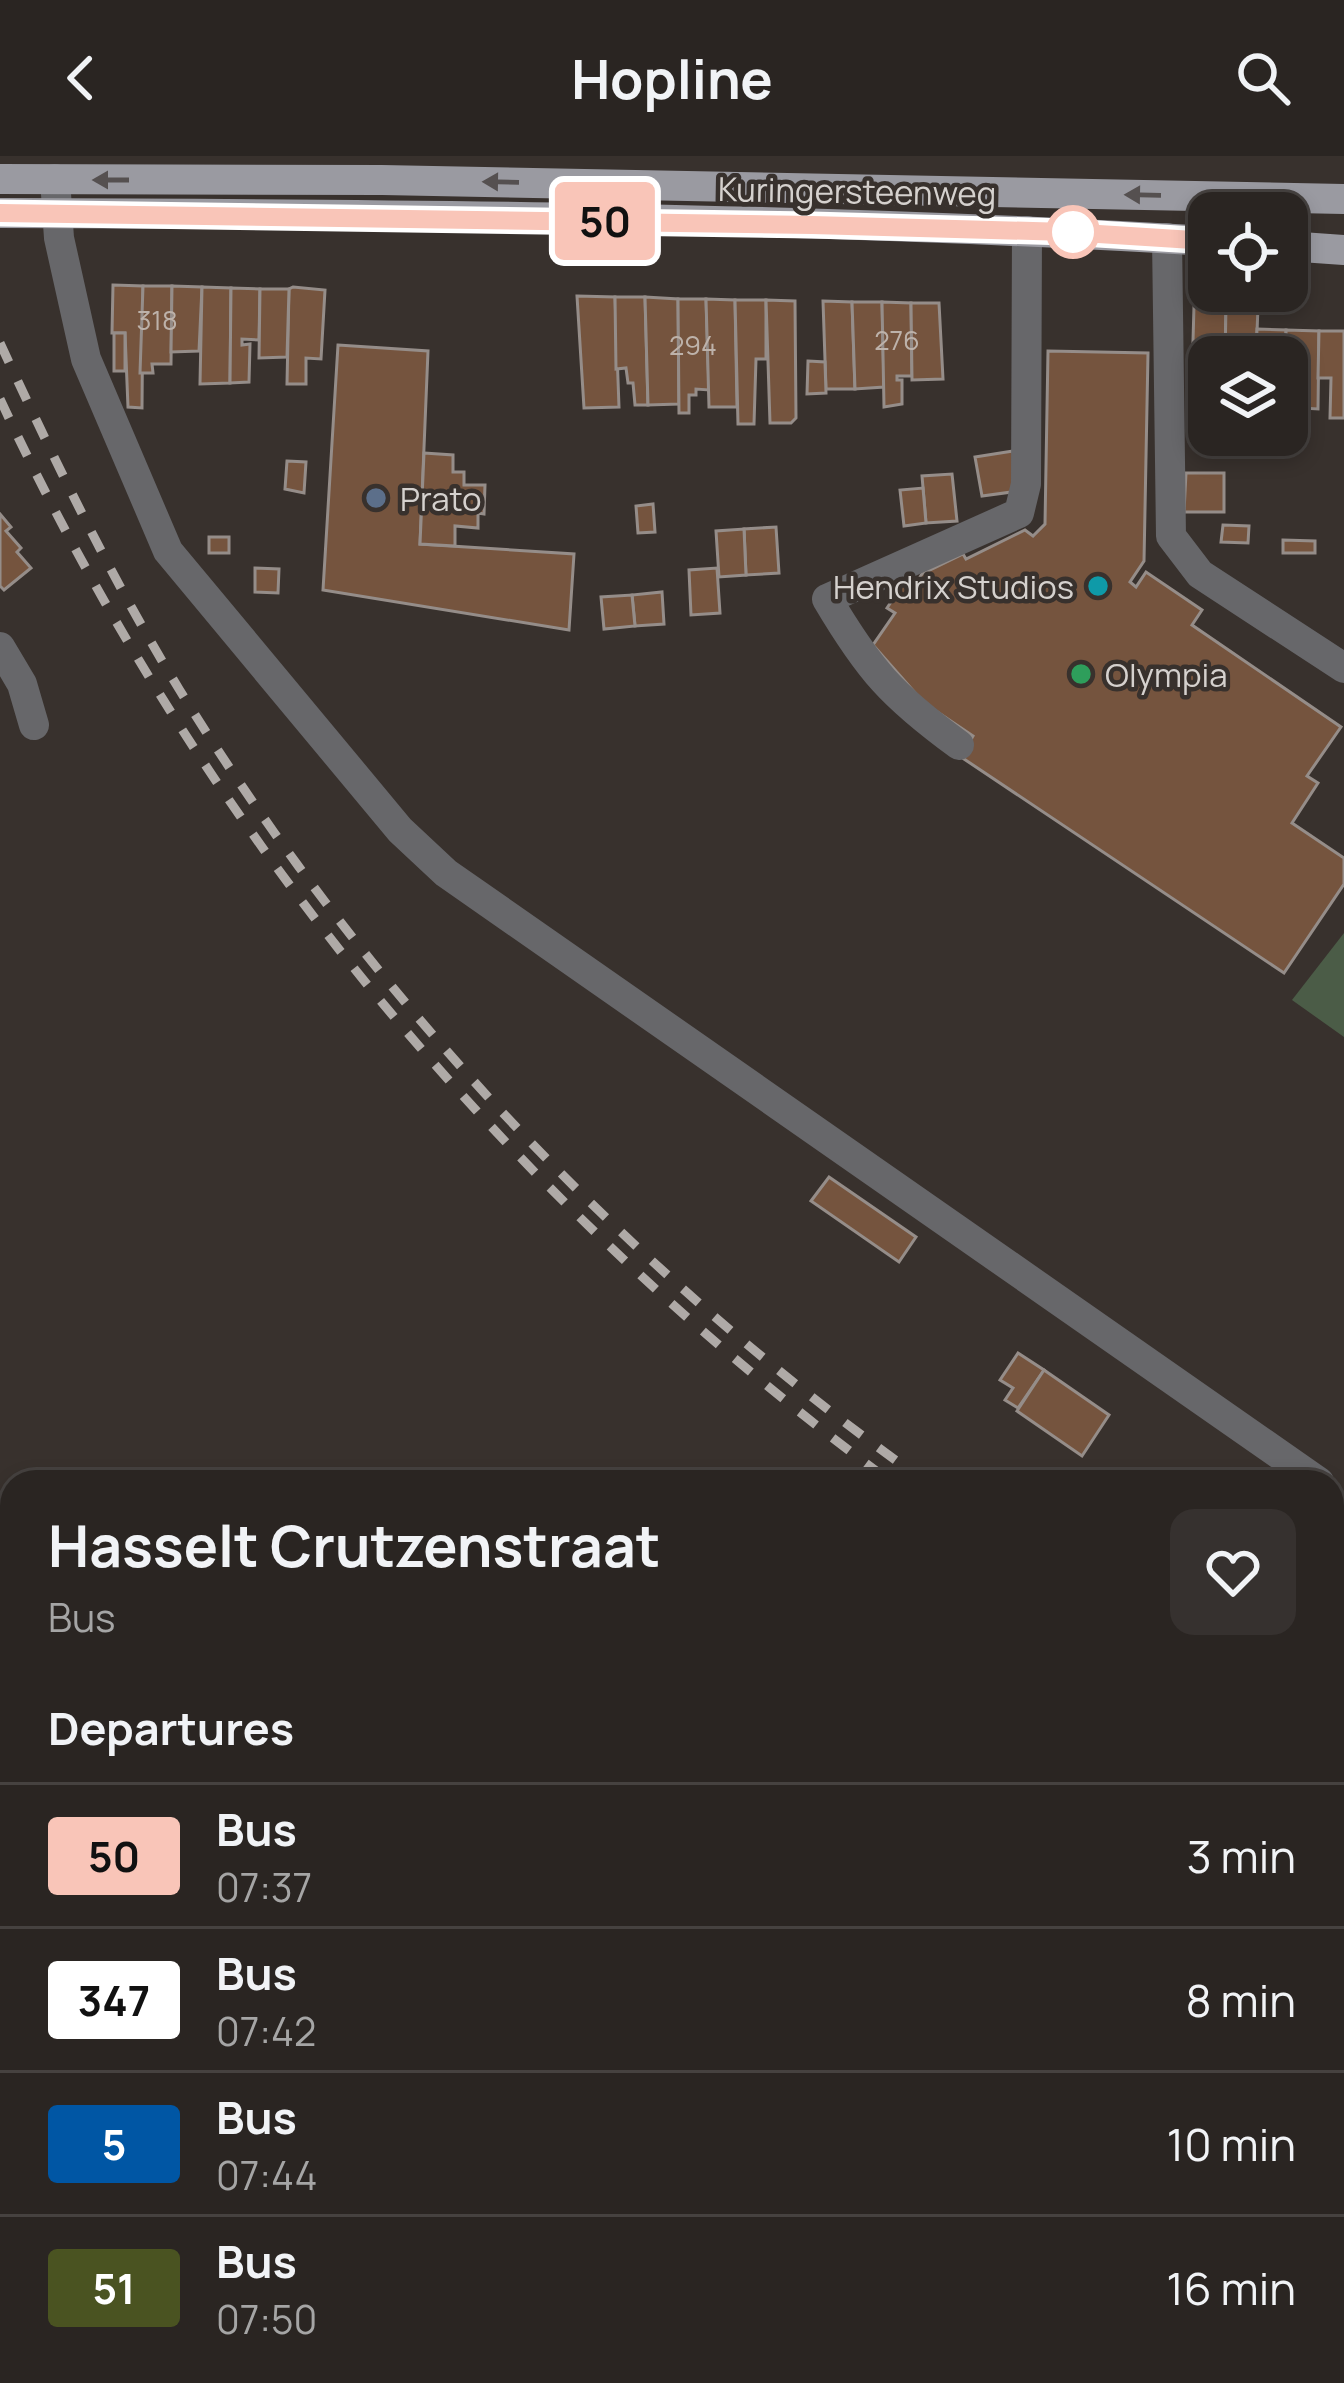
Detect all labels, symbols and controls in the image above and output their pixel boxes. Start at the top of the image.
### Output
text: Hopline [571,41,773,115]
icon: back [48,45,114,111]
icon: search [1230,45,1296,111]
street label: Kuringersteenweg [717,166,997,216]
one-way arrow [91,170,129,189]
one-way arrow [481,173,519,192]
line badge: 50 [551,182,659,260]
one-way arrow [1123,186,1161,205]
text: 50 [579,192,631,250]
map controls [1188,192,1308,456]
button: locate [1188,192,1308,312]
unlabelled marker [1048,207,1098,257]
house number: 318 [136,301,178,338]
house number: 276 [874,321,920,358]
house number: 294 [669,326,717,363]
button: layers [1188,336,1308,456]
place label: Prato [400,476,482,521]
marker: Prato [363,485,389,511]
place label: Hendrix Studios [833,564,1074,609]
marker: Hendrix Studios [1085,573,1111,599]
place label: Olympia [1105,652,1228,697]
marker: Olympia [1068,661,1094,687]
text: Hasselt Crutzenstraat [48,1506,660,1584]
button: heart [1170,1509,1296,1635]
text: Bus [48,1590,116,1644]
text: Departures [48,1697,294,1759]
text: Bus [216,1798,297,1860]
text: 3 min [1187,1825,1296,1887]
text: 50 [88,1827,140,1885]
text: 07:37 [216,1860,312,1914]
text: Bus [216,1942,297,2004]
text: 8 min [1185,1969,1296,2031]
text: 347 [78,1971,150,2029]
text: 07:42 [216,2004,316,2058]
text: Bus [216,2086,297,2148]
text: 10 min [1167,2113,1296,2175]
text: 5 [102,2115,126,2173]
text: 07:44 [216,2148,317,2202]
text: Bus [216,2230,297,2292]
text: 16 min [1166,2257,1296,2319]
text: 51 [92,2259,136,2317]
text: 07:50 [216,2292,317,2346]

